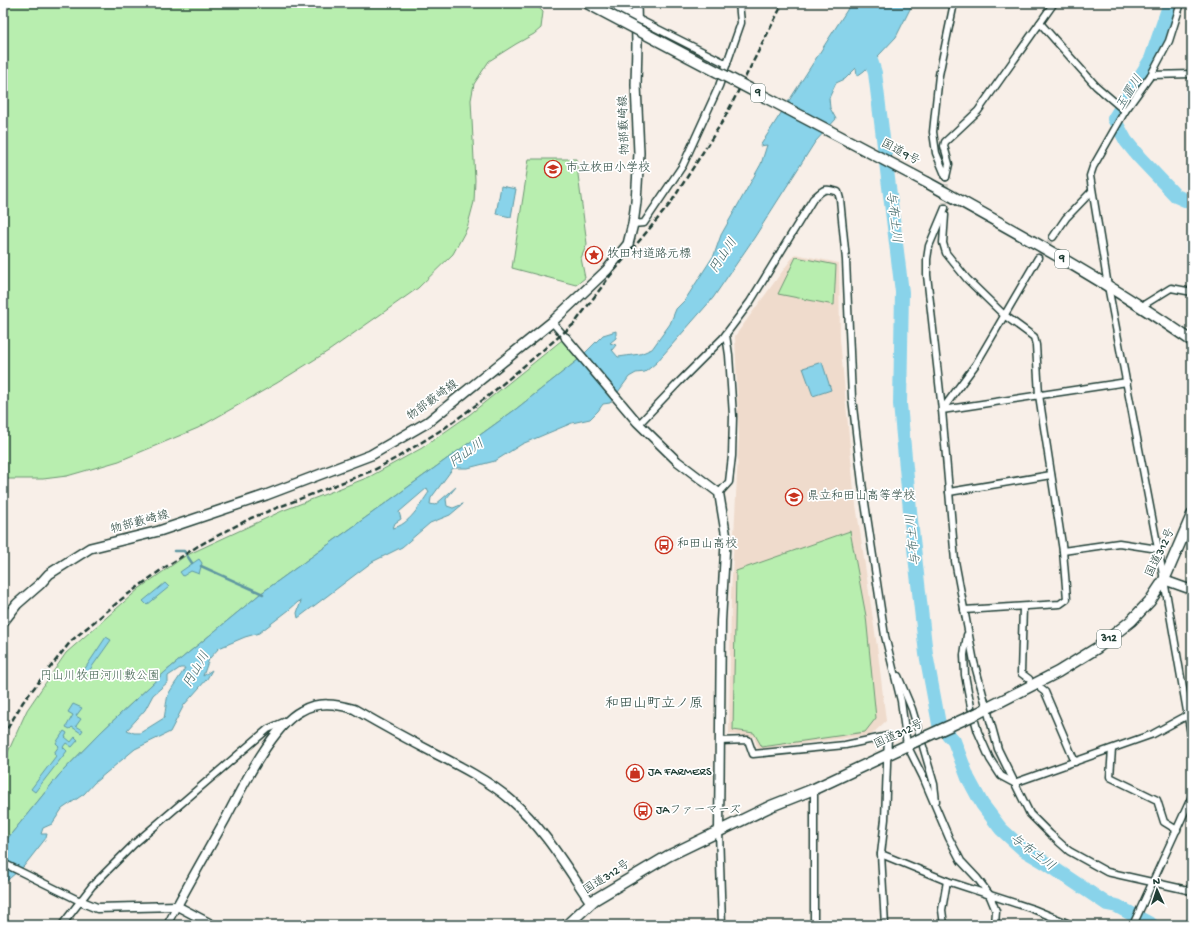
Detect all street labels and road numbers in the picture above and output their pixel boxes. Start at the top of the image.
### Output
road number: 9 [751,84,765,102]
street label: 物部藪崎線 [616,95,633,155]
street label: 国道9号 [878,136,922,169]
road number: 9 [1055,250,1069,268]
street label: 物部藪崎線 [404,377,461,424]
street label: 物部藪崎線 [109,508,171,538]
street label: 国道312号 [1143,526,1179,580]
road number: 312 [1097,630,1121,648]
street label: 国道312号 [872,717,926,753]
street label: 国道312号 [580,857,633,898]

